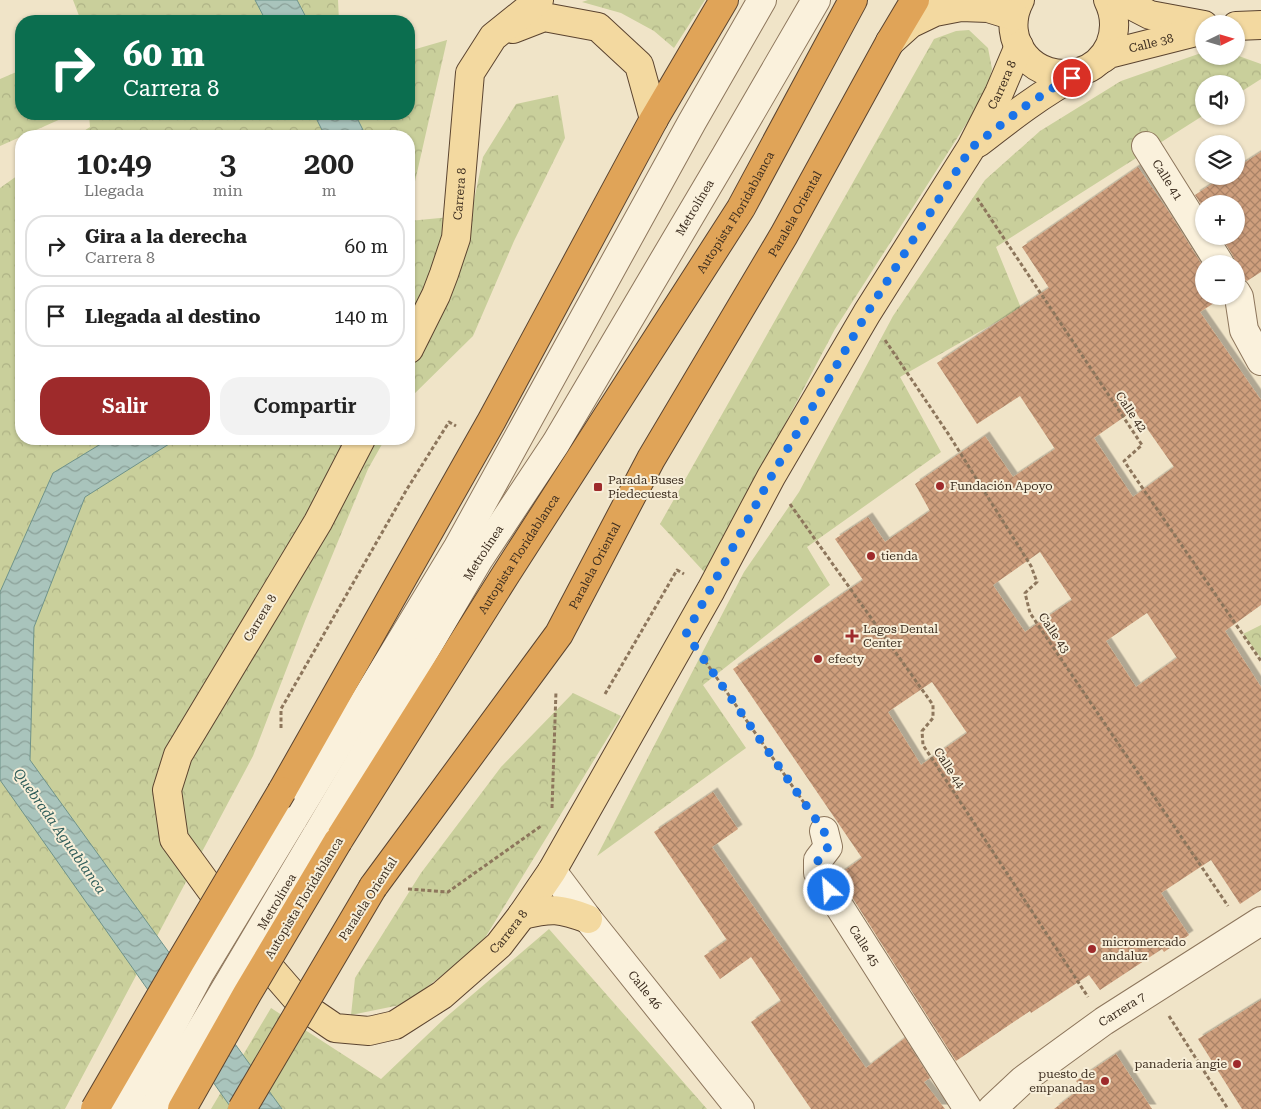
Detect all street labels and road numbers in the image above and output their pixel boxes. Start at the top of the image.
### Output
street label: Calle 38 [1127,31,1175,56]
street label: Carrera 8 [985,58,1019,112]
street label: Autopista Floridablanca [694,149,777,276]
street label: Calle 41 [1149,157,1185,203]
street label: Carrera 8 [451,167,469,221]
street label: Paralela Oriental [766,168,825,259]
street label: Metrolínea [673,177,717,238]
street label: Calle 42 [1112,389,1150,435]
street label: Autopista Floridablanca [476,491,562,617]
street label: Paralela Oriental [566,520,623,612]
street label: Metrolínea [461,522,507,583]
street label: Carrera 8 [240,592,280,644]
street label: Calle 43 [1035,610,1073,656]
street label: Calle 44 [931,745,967,791]
street label: Autopista Floridablanca [262,834,346,961]
street label: Paralela Oriental [336,855,400,943]
street label: Metrolínea [255,871,299,932]
street label: Carrera 8 [487,907,531,957]
street label: Calle 45 [846,923,882,969]
street label: Calle 46 [625,968,665,1012]
street label: Carrera 7 [1096,989,1148,1030]

